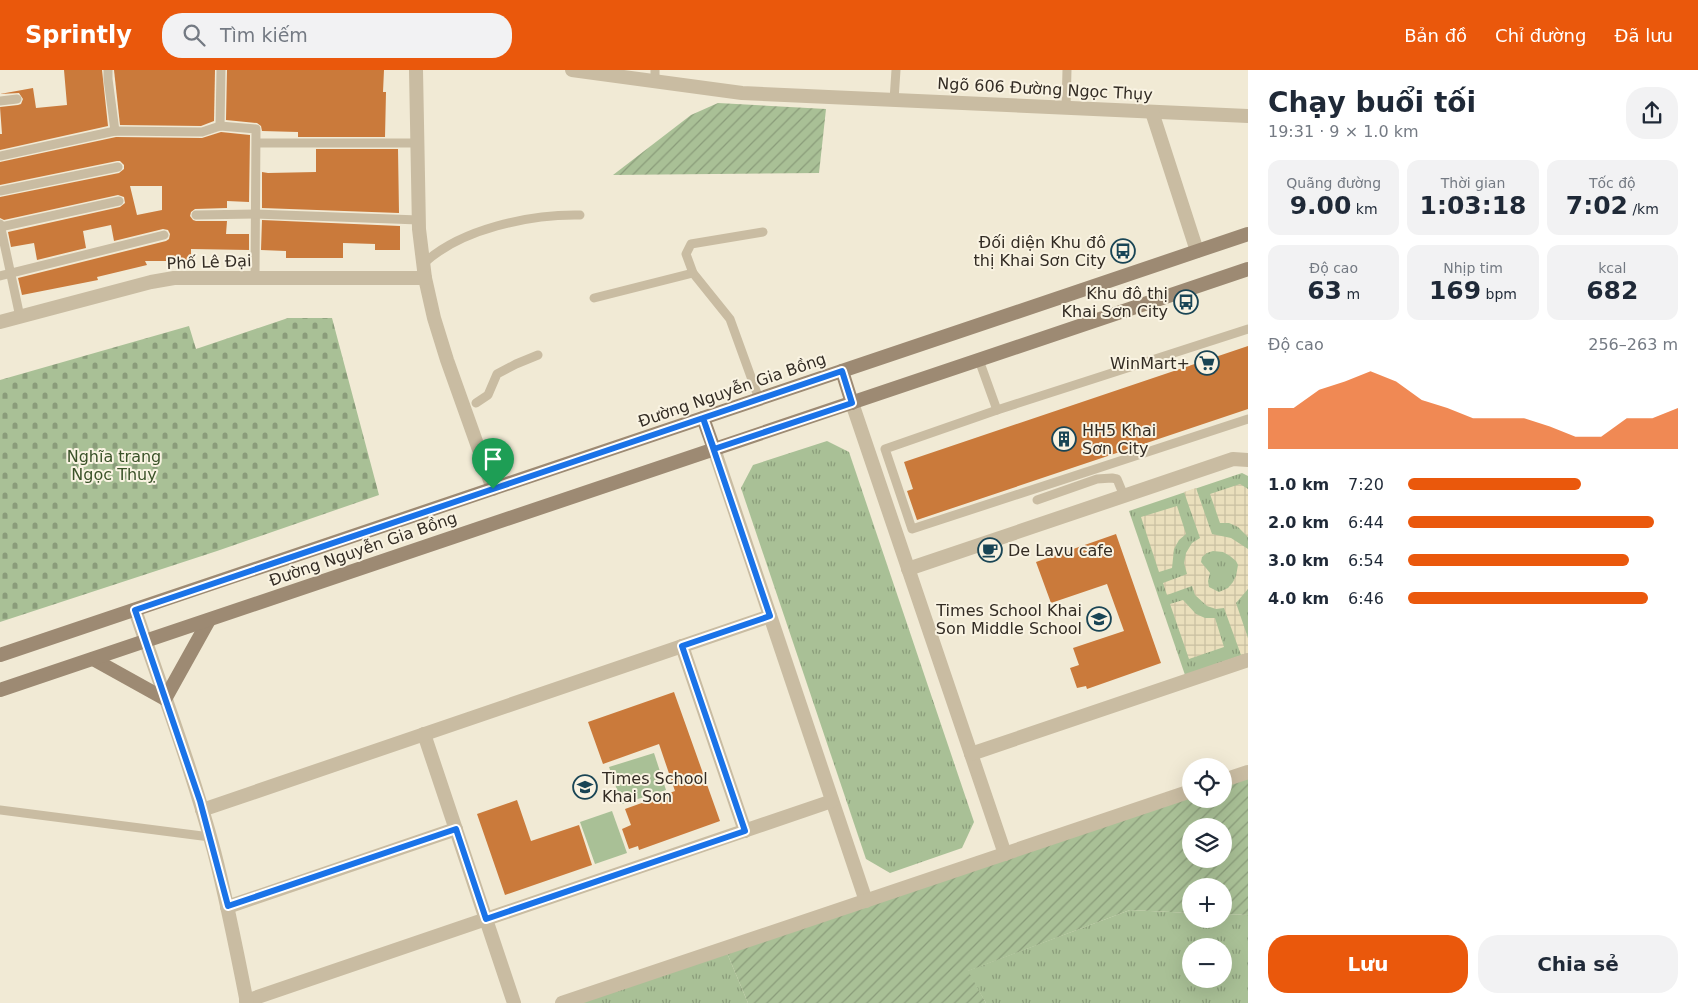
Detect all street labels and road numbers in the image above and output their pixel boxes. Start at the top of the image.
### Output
street label: Ngõ 606 Đường Ngọc Thụy [937,74,1153,104]
street label: Phố Lê Đại [166,251,252,273]
street label: Đường Nguyễn Gia Bồng [636,349,828,431]
street label: Đường Nguyễn Gia Bồng [267,508,459,590]

